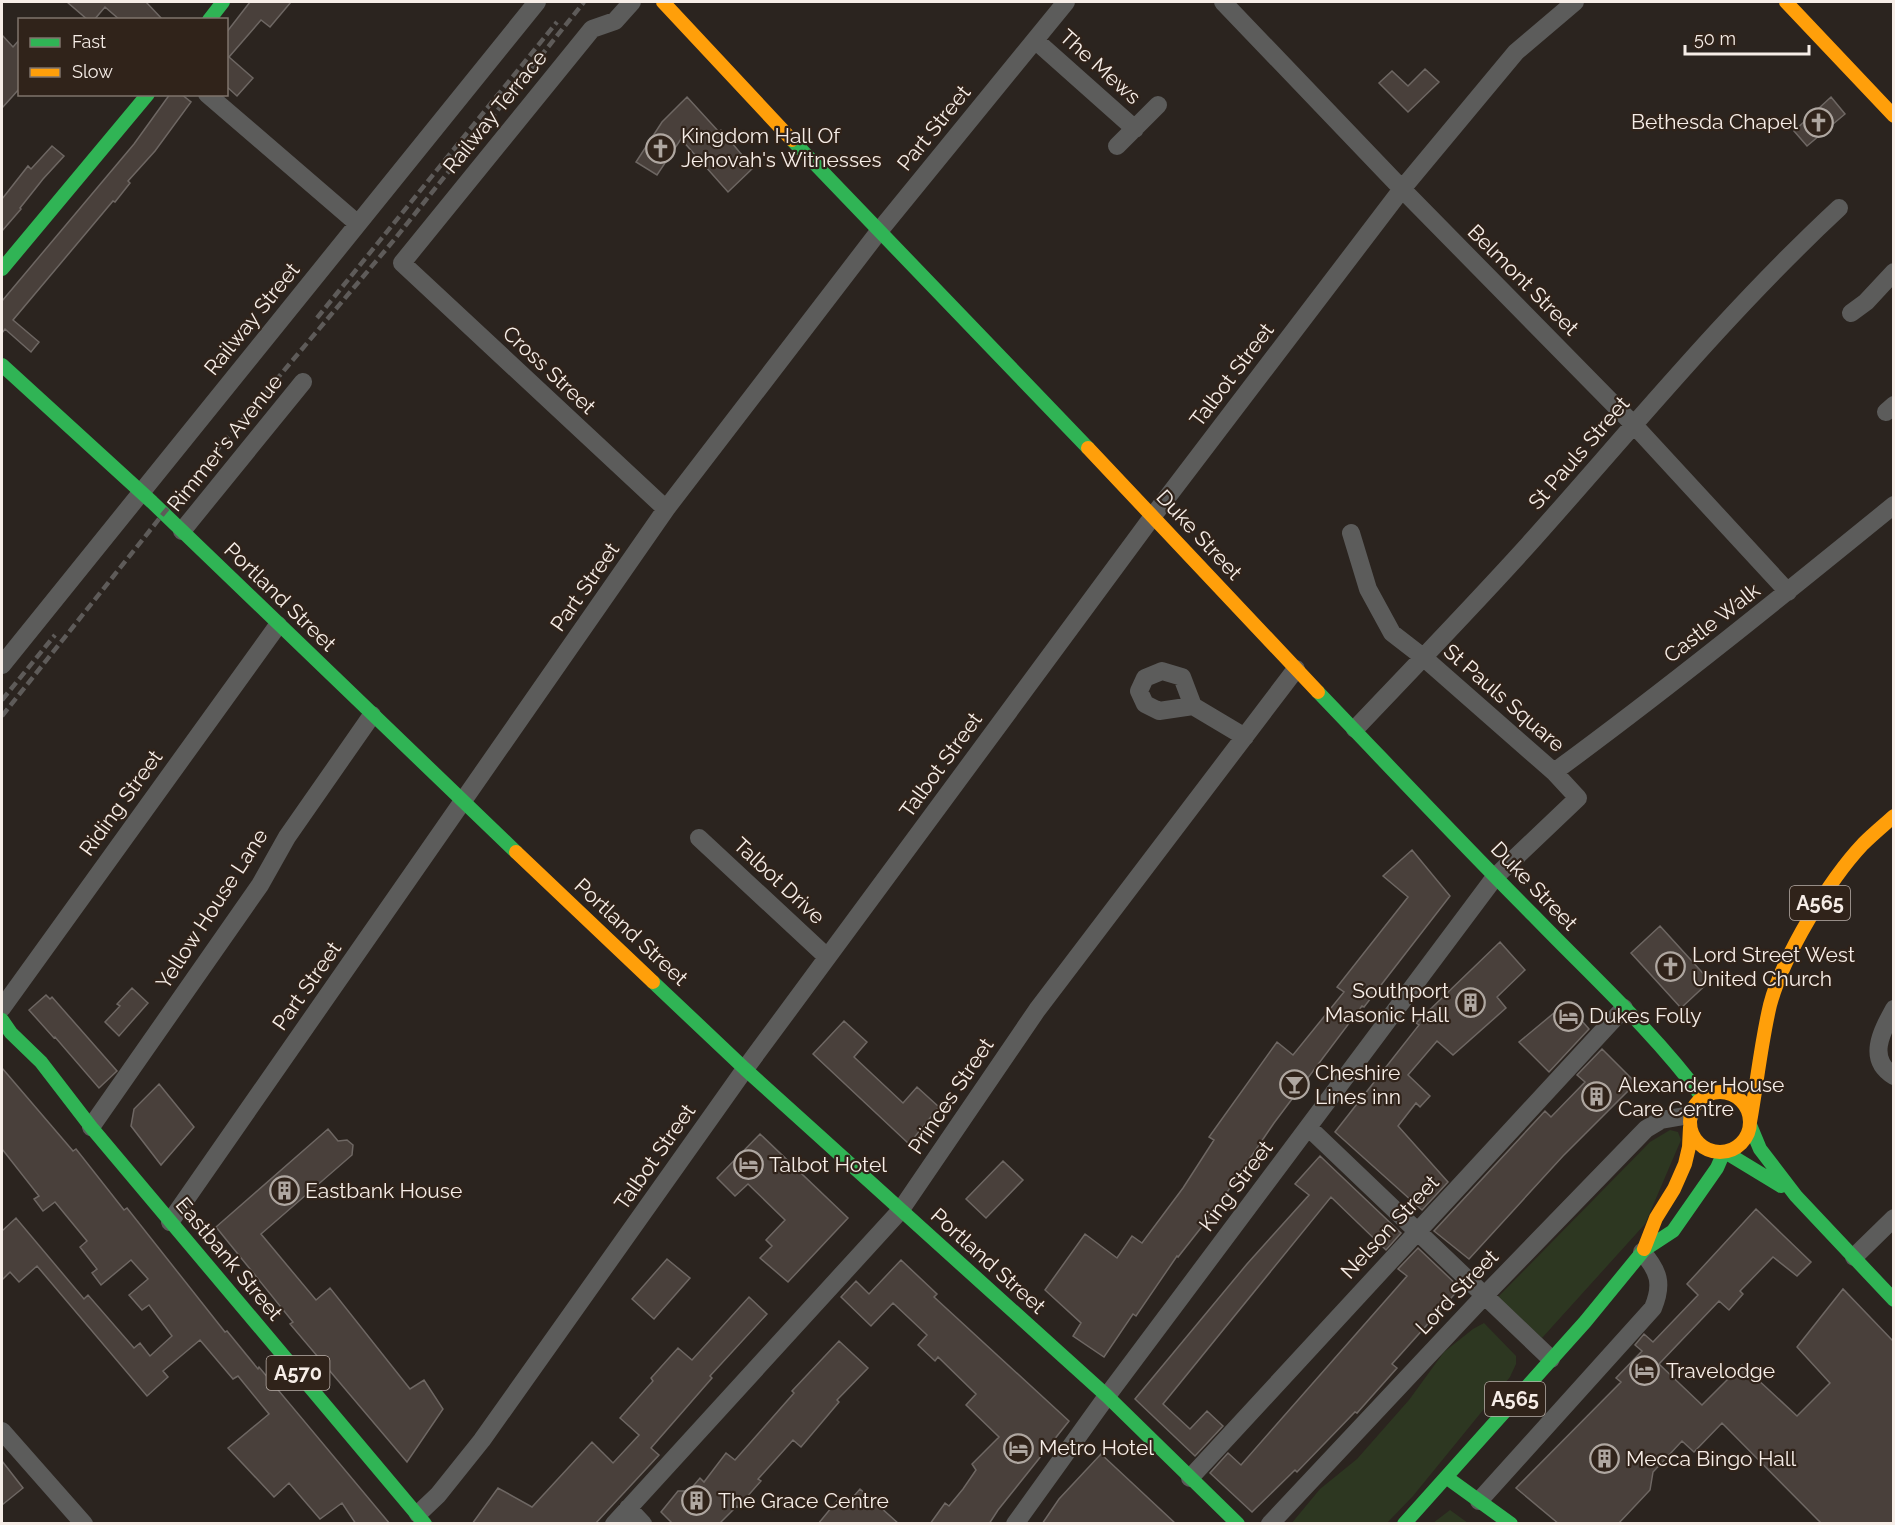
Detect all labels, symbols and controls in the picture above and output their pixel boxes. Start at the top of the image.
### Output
legend [18,18,228,96]
scale bar [1685,18,1810,56]
street label: The Mews [1055,24,1146,109]
text: 50 m [1694,28,1736,49]
text: Fast [72,31,106,52]
street label: Railway Terrace [437,45,552,178]
text: Slow [72,61,113,82]
street label: Part Street [892,80,976,175]
church icon: Bethesda Chapel [1803,106,1835,138]
place label: Bethesda Chapel [1631,109,1798,134]
place label: Kingdom Hall Of Jehovah's Witnesses [681,123,882,172]
church icon: Kingdom Hall Of Jehovah's Witnesses [644,132,676,164]
street label: Belmont Street [1463,219,1584,340]
street label: Railway Street [199,257,305,380]
street label: Talbot Street [1184,318,1279,432]
street label: Cross Street [498,320,601,419]
street label: Rimmer's Avenue [162,369,287,516]
street label: St Pauls Street [1523,391,1634,514]
street label: Duke Street [1151,484,1247,585]
street label: Portland Street [219,537,341,656]
street label: Part Street [545,538,624,636]
street label: Castle Walk [1659,577,1765,668]
street label: St Pauls Square [1439,638,1570,757]
street label: Talbot Street [894,707,987,822]
street label: Riding Street [74,745,167,860]
street label: Yellow House Lane [150,824,273,993]
street label: Talbot Drive [729,832,830,929]
street label: Duke Street [1486,836,1583,935]
street label: Portland Street [570,873,693,990]
road number: A565 [1790,886,1850,920]
street label: Part Street [267,937,346,1035]
place label: Lord Street West United Church [1692,942,1855,991]
church icon: Lord Street West United Church [1655,951,1687,983]
place label: Southport Masonic Hall [1325,978,1449,1027]
building icon: Southport Masonic Hall [1454,987,1486,1019]
hotel icon: Dukes Folly [1552,1000,1584,1032]
place label: Dukes Folly [1589,1003,1702,1028]
street label: Princes Street [903,1033,999,1159]
place label: Cheshire Lines inn [1315,1060,1401,1109]
bar icon: Cheshire Lines inn [1278,1069,1310,1101]
place label: Alexander House Care Centre [1618,1072,1784,1121]
building icon: Alexander House Care Centre [1581,1081,1613,1113]
street label: Talbot Street [609,1099,700,1215]
street label: King Street [1193,1135,1278,1236]
hotel icon: Talbot Hotel [732,1149,764,1181]
place label: Talbot Hotel [769,1152,887,1177]
street label: Nelson Street [1335,1170,1444,1284]
building icon: Eastbank House [268,1175,300,1207]
place label: Eastbank House [305,1178,462,1203]
street label: Eastbank Street [171,1192,288,1325]
street label: Portland Street [926,1203,1051,1319]
street label: Lord Street [1410,1244,1503,1339]
hotel icon: Travelodge [1629,1355,1661,1387]
road number: A570 [266,1356,330,1390]
place label: Travelodge [1666,1358,1775,1383]
road number: A565 [1485,1382,1545,1416]
hotel icon: Metro Hotel [1002,1432,1034,1464]
place label: Metro Hotel [1039,1435,1154,1460]
building icon: Mecca Bingo Hall [1589,1443,1621,1475]
place label: Mecca Bingo Hall [1626,1446,1797,1471]
building icon: The Grace Centre [681,1485,713,1517]
place label: The Grace Centre [718,1488,889,1513]

